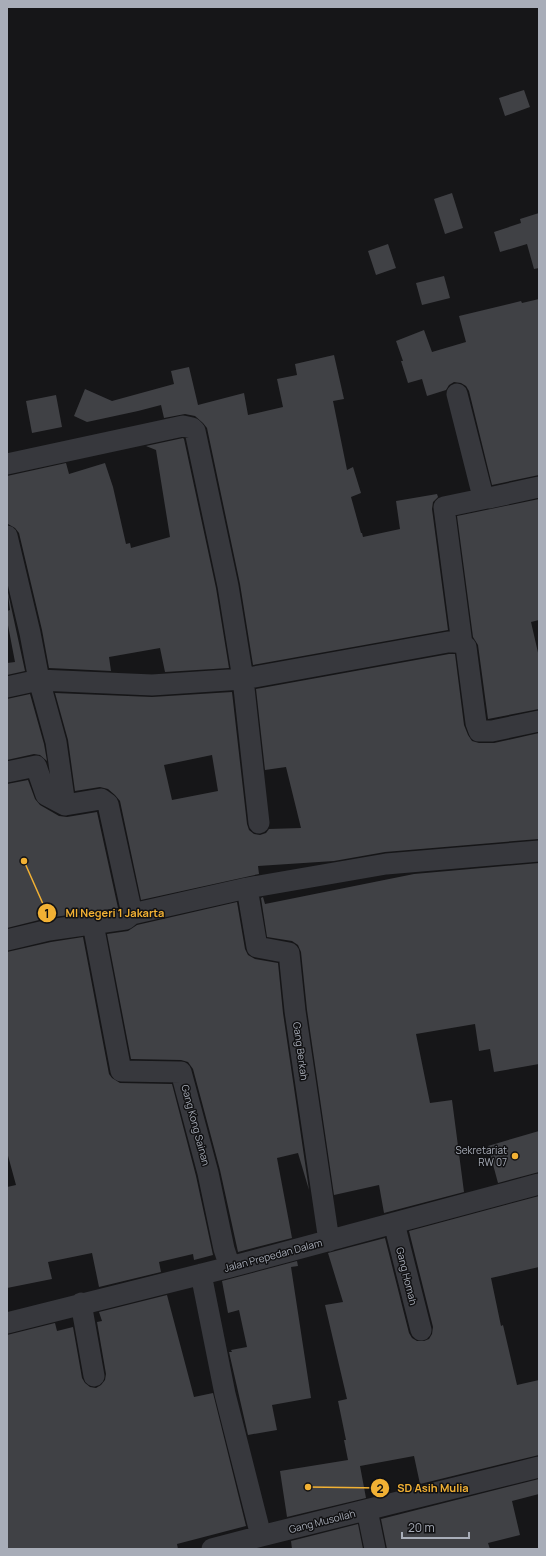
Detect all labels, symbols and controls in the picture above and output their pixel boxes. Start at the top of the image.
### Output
callout: MI Negeri 1 Jakarta [37,902,172,925]
text: 1 [44,905,50,922]
text: MI Negeri 1 Jakarta [66,905,164,920]
street label: Gang Berkah [290,1021,312,1081]
street label: Gang Kong Sainan [178,1083,214,1167]
place label: Sekretariat RW 07 [456,1143,507,1169]
marker: Sekretariat RW 07 [510,1151,520,1161]
street label: Jalan Prepedan Dalam [222,1235,324,1275]
street label: Gang Homah [393,1246,421,1306]
callout: SD Asih Mulia [370,1477,477,1500]
text: 2 [376,1480,384,1497]
text: SD Asih Mulia [397,1480,469,1495]
street label: Gang Musollah [287,1506,357,1536]
scale bar [402,1514,469,1540]
text: 20 m [408,1519,435,1536]

